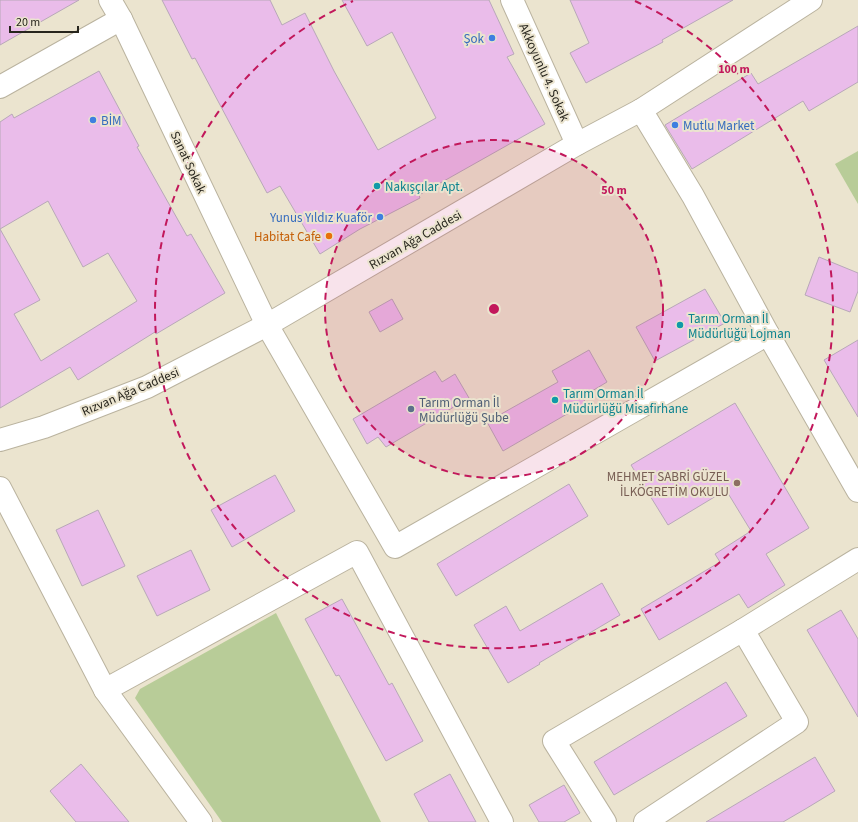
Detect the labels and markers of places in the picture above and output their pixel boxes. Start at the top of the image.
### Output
place label: Şok [464,30,485,48]
marker: Şok [487,33,497,43]
place label: BİM [101,112,122,130]
marker: BİM [88,115,98,125]
place label: Mutlu Market [683,117,755,135]
marker: Mutlu Market [670,120,680,130]
place label: Nakışçılar Apt. [385,178,463,196]
marker: Nakışçılar Apt. [372,181,382,191]
place label: Yunus Yıldız Kuaför [269,209,372,227]
marker: Yunus Yıldız Kuaför [375,212,385,222]
place label: Habitat Cafe [254,228,321,246]
marker: Habitat Cafe [324,231,334,241]
centre of rings [487,302,501,316]
place label: Tarım Orman İl Müdürlüğü Lojman [688,310,791,343]
marker: Tarım Orman İl Müdürlüğü Lojman [675,320,685,330]
place label: Tarım Orman İl Müdürlüğü Misafirhane [563,385,688,418]
place label: Tarım Orman İl Müdürlüğü Şube [419,394,509,427]
marker: Tarım Orman İl Müdürlüğü Misafirhane [550,395,560,405]
marker: Tarım Orman İl Müdürlüğü Şube [406,404,416,414]
place label: MEHMET SABRİ GÜZEL İLKÖGRETİM OKULU [607,468,729,501]
marker: MEHMET SABRİ GÜZEL İLKÖGRETİM OKULU [732,478,742,488]

